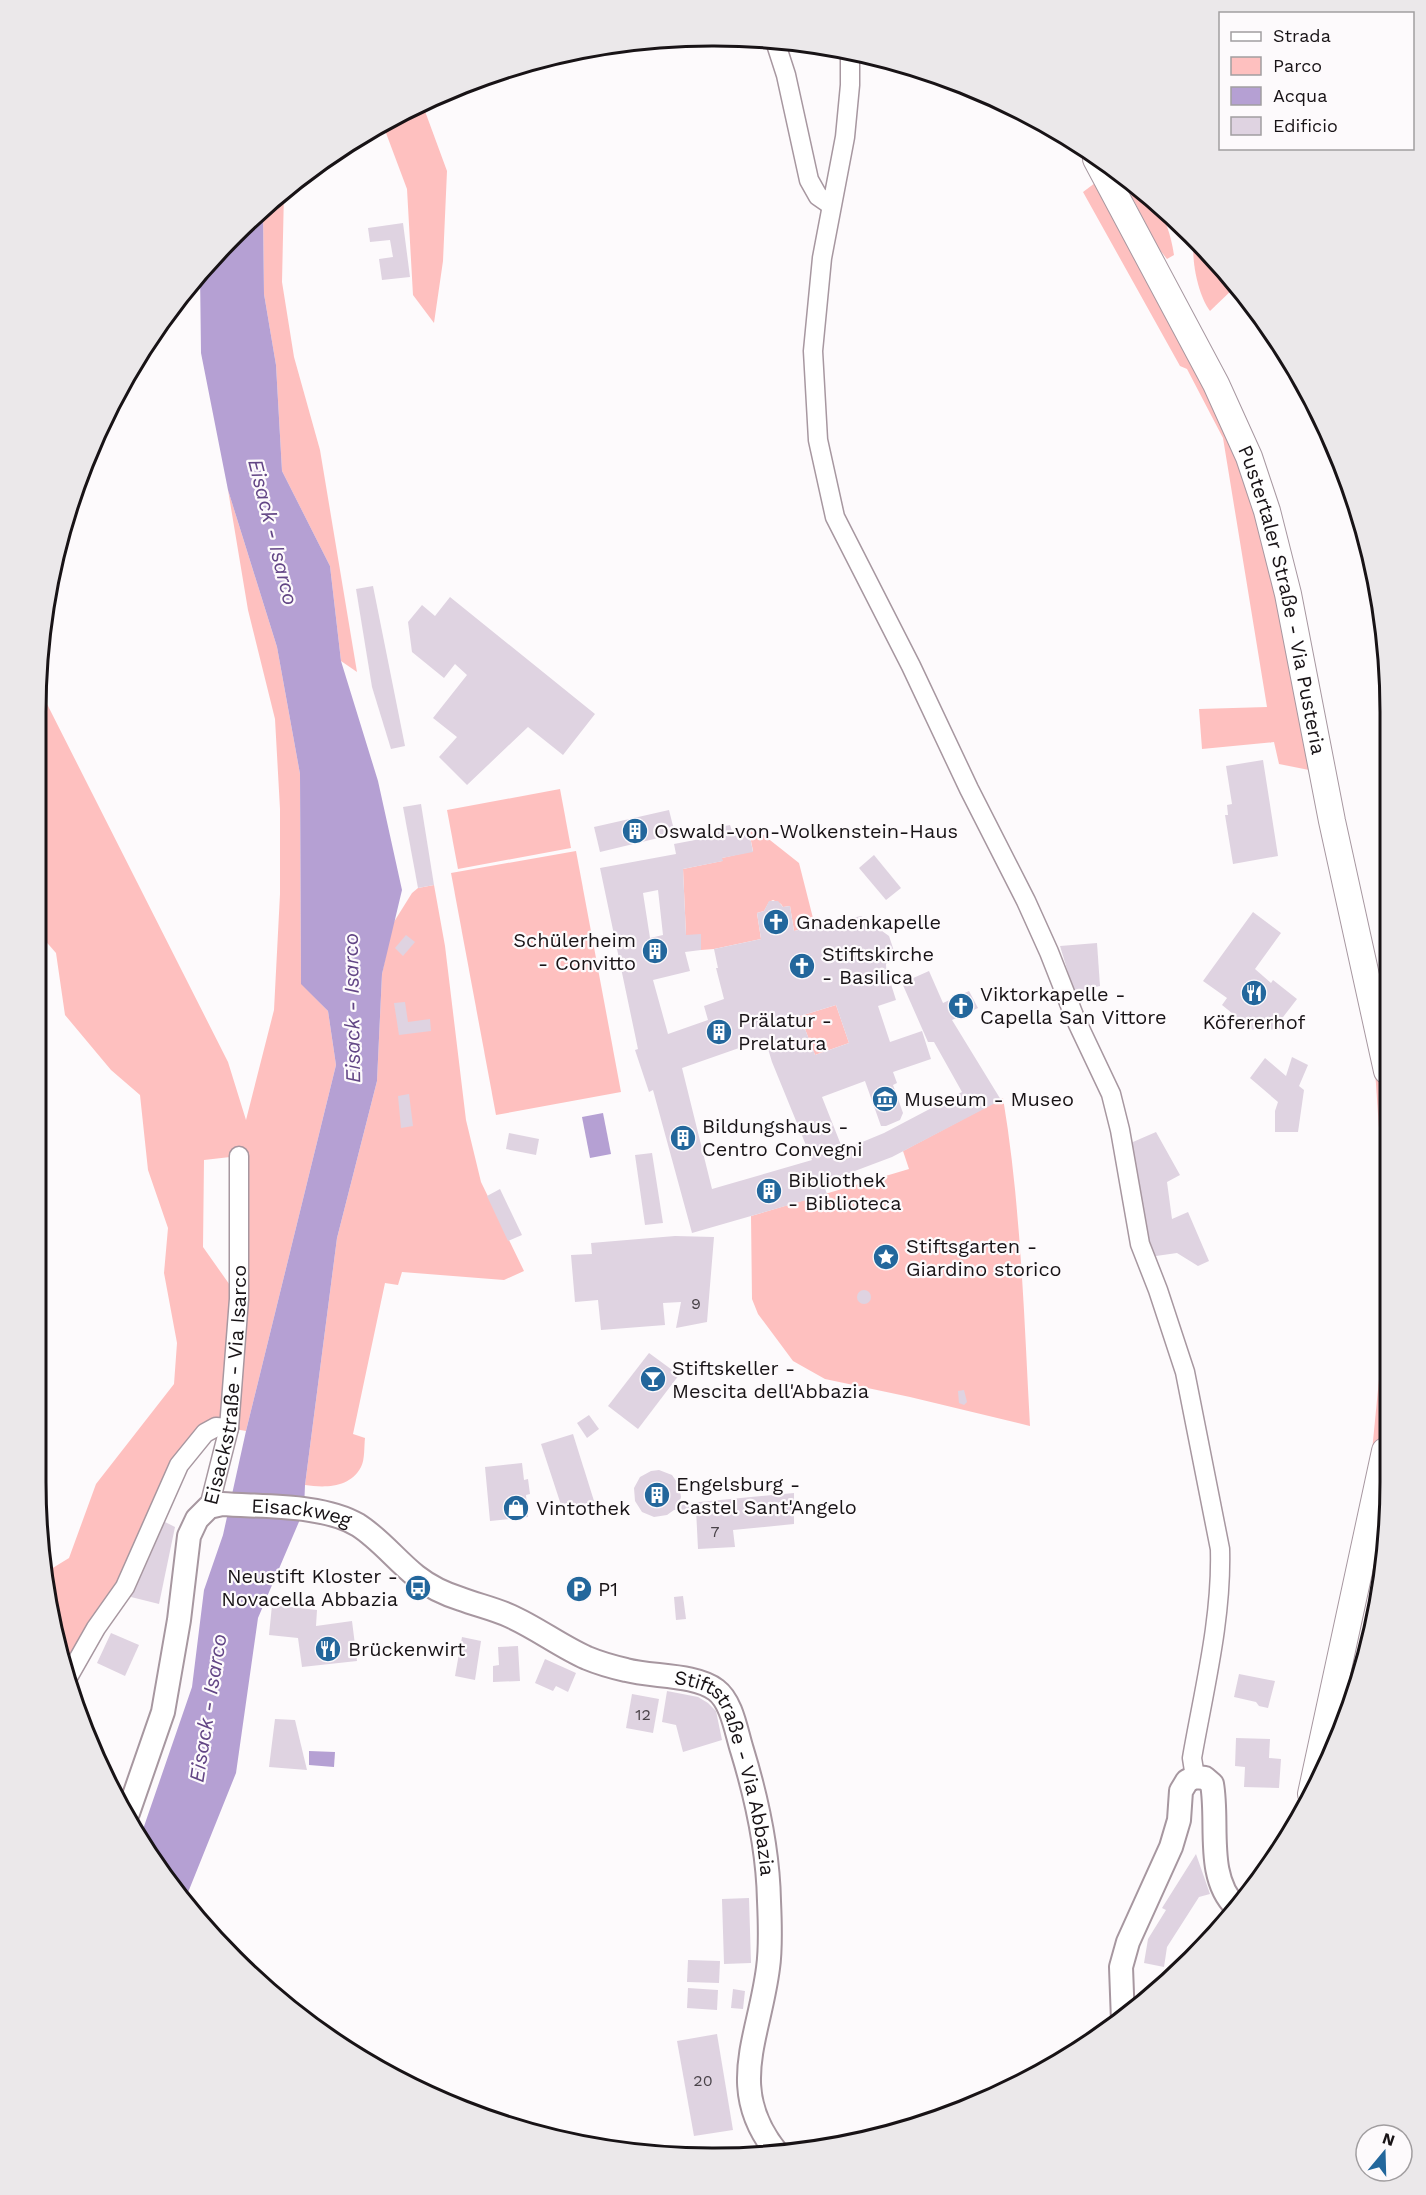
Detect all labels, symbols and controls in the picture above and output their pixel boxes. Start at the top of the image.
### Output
legend [1219,12,1414,150]
text: Strada [1273,25,1331,46]
text: Parco [1273,55,1322,76]
text: Acqua [1273,85,1327,106]
text: Edificio [1273,115,1338,136]
street label: Pustertaler Straße - Via Pusteria [1233,441,1331,757]
water label: Eisack - Isarco [243,456,304,608]
building icon: Oswald-von-Wolkenstein-Haus [620,816,650,846]
place label: Oswald-von-Wolkenstein-Haus [654,819,958,843]
church icon: Gnadenkapelle [761,907,791,937]
place label: Gnadenkapelle [796,910,941,934]
place label: Schülerheim - Convitto [513,928,636,975]
water label: Eisack - Isarco [338,933,365,1083]
building icon: Schülerheim - Convitto [640,936,670,966]
place label: Stiftskirche - Basilica [822,942,934,989]
church icon: Stiftskirche - Basilica [787,951,817,981]
restaurant icon: Köfererhof [1239,978,1269,1008]
place label: Viktorkapelle - Capella San Vittore [980,982,1167,1029]
church icon: Viktorkapelle - Capella San Vittore [946,991,976,1021]
place label: Prälatur - Prelatura [738,1008,832,1055]
place label: Köfererhof [1203,1010,1306,1034]
building icon: Prälatur - Prelatura [704,1017,734,1047]
museum icon: Museum - Museo [870,1084,900,1114]
place label: Museum - Museo [904,1087,1074,1111]
place label: Bildungshaus - Centro Convegni [702,1114,863,1161]
building icon: Bildungshaus - Centro Convegni [668,1123,698,1153]
place label: Bibliothek - Biblioteca [788,1168,902,1215]
building icon: Bibliothek - Biblioteca [754,1176,784,1206]
place label: Stiftsgarten - Giardino storico [906,1234,1062,1281]
place icon: Stiftsgarten - Giardino storico [871,1242,901,1272]
street label: Eisackstraße - Via Isarco [198,1265,251,1507]
house number: 9 [691,1294,701,1313]
place label: Stiftskeller - Mescita dell'Abbazia [672,1356,869,1403]
bar icon: Stiftskeller - Mescita dell'Abbazia [638,1364,668,1394]
place label: Engelsburg - Castel Sant'Angelo [676,1472,857,1519]
building icon: Engelsburg - Castel Sant'Angelo [642,1480,672,1510]
street label: Eisackweg [251,1493,356,1532]
shop icon: Vintothek [501,1493,531,1523]
place label: Vintothek [536,1496,630,1520]
house number: 7 [711,1522,720,1541]
place label: Neustift Kloster - Novacella Abbazia [221,1564,398,1611]
bus stop icon: Neustift Kloster - Novacella Abbazia [403,1573,433,1603]
parking icon: P1 [564,1574,594,1604]
place label: P1 [598,1577,618,1601]
water label: Eisack - Isarco [183,1632,232,1784]
restaurant icon: Brückenwirt [313,1634,343,1664]
place label: Brückenwirt [348,1637,466,1661]
street label: Stiftstraße - Via Abbazia [673,1665,780,1877]
house number: 12 [635,1705,651,1724]
house number: 20 [693,2071,713,2090]
north arrow [1354,2123,1414,2183]
text: N [1380,2128,1397,2150]

